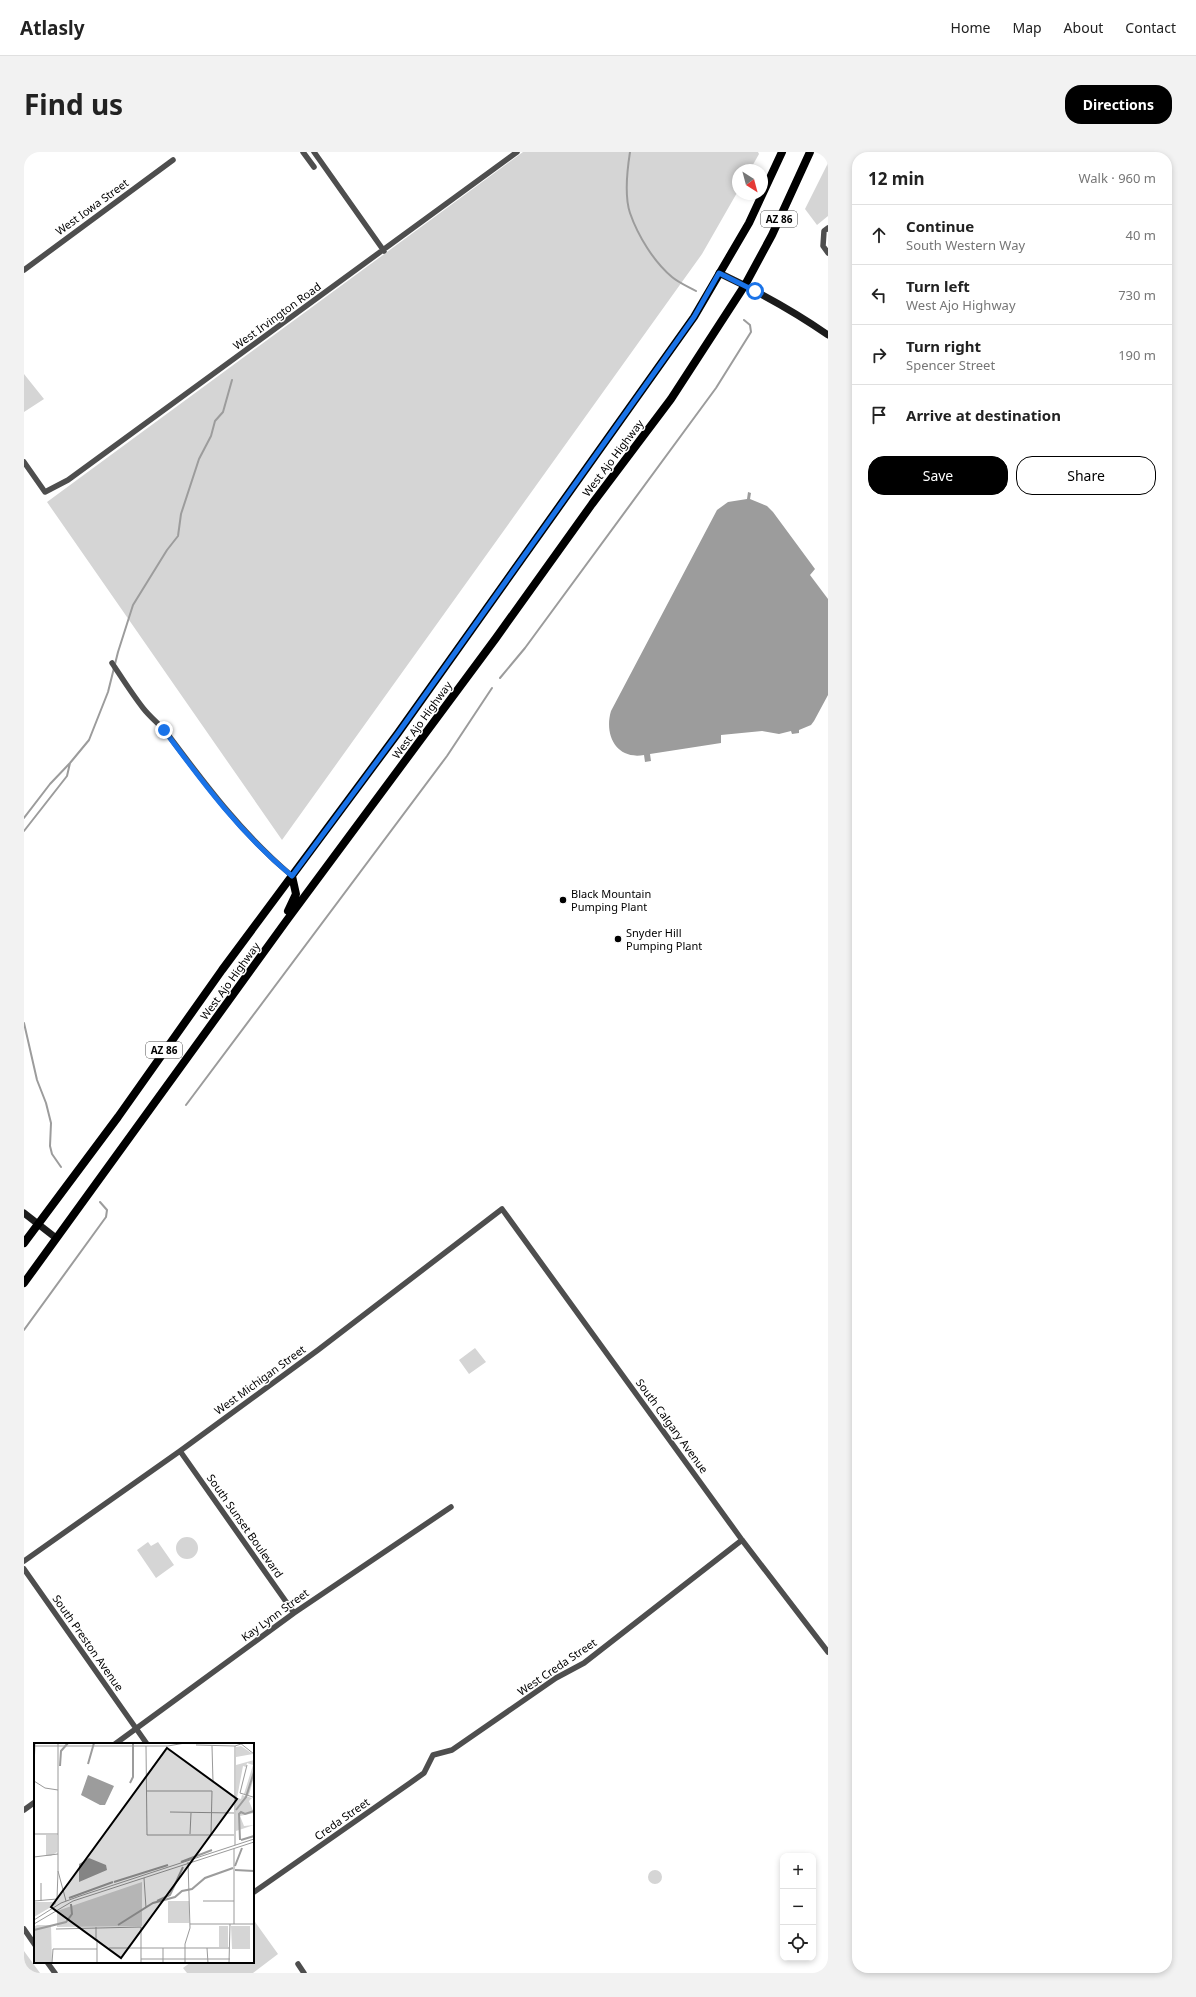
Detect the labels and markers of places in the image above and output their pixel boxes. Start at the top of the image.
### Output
place label: Black Mountain Pumping Plant [571,886,651,914]
marker: Black Mountain Pumping Plant [558,895,568,905]
place label: Snyder Hill Pumping Plant [626,925,702,953]
marker: Snyder Hill Pumping Plant [613,934,623,944]

